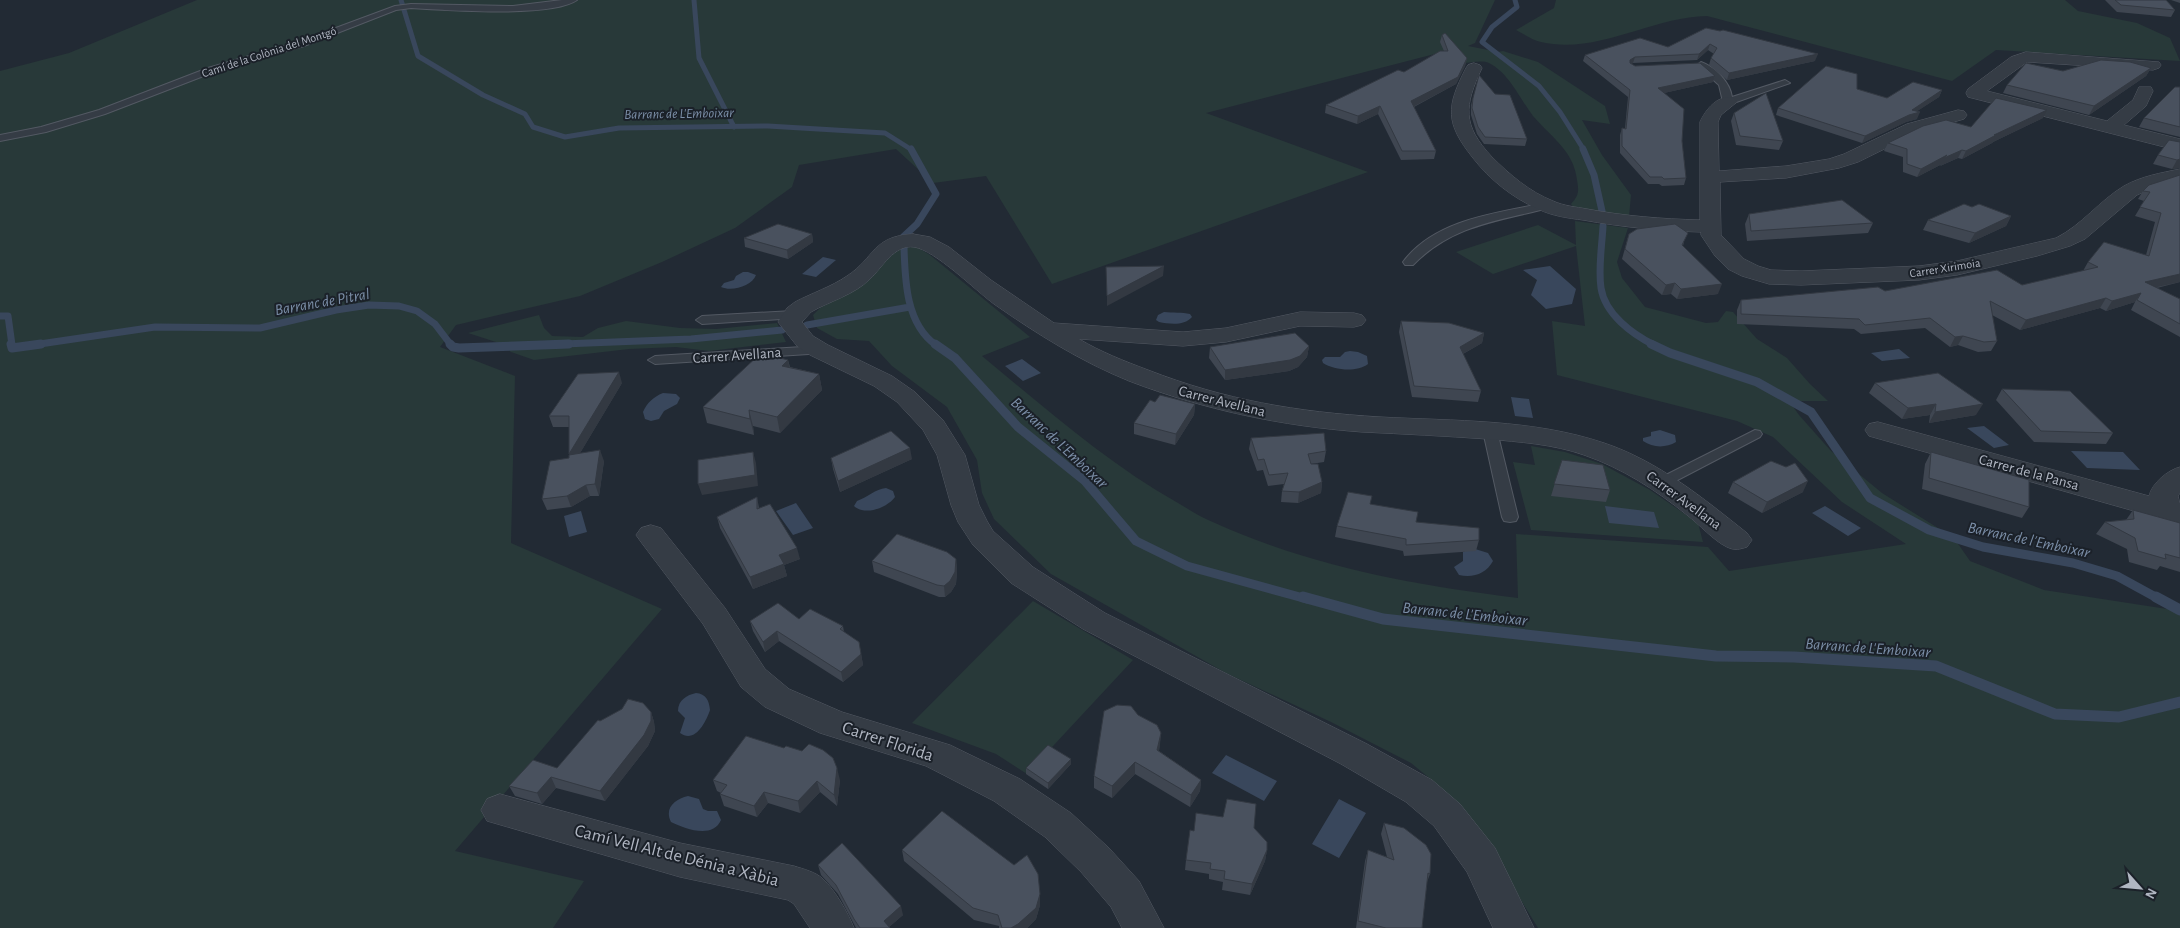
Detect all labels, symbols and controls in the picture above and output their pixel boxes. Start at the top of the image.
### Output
street label: Camí de la Colònia del Montgó [200,25,338,79]
water label: Barranc de L'Emboixar [624,106,734,122]
street label: Carrer Xirimoia [1909,256,1982,280]
water label: Barranc de Pitral [274,286,371,318]
street label: Carrer Avellana [692,345,782,366]
street label: Carrer Avellana [1177,383,1267,420]
water label: Barranc de L'Emboixar [1008,394,1111,492]
street label: Carrer de la Pansa [1977,452,2081,493]
street label: Carrer Avellana [1643,468,1724,533]
water label: Barranc de l'Emboixar [1966,519,2092,561]
water label: Barranc de L'Emboixar [1402,599,1529,629]
water label: Barranc de L'Emboixar [1805,636,1932,660]
street label: Carrer Florida [840,719,936,765]
street label: Camí Vell Alt de Dénia a Xàbia [573,822,781,890]
north arrow [2115,863,2165,913]
text: N [2142,886,2159,901]

